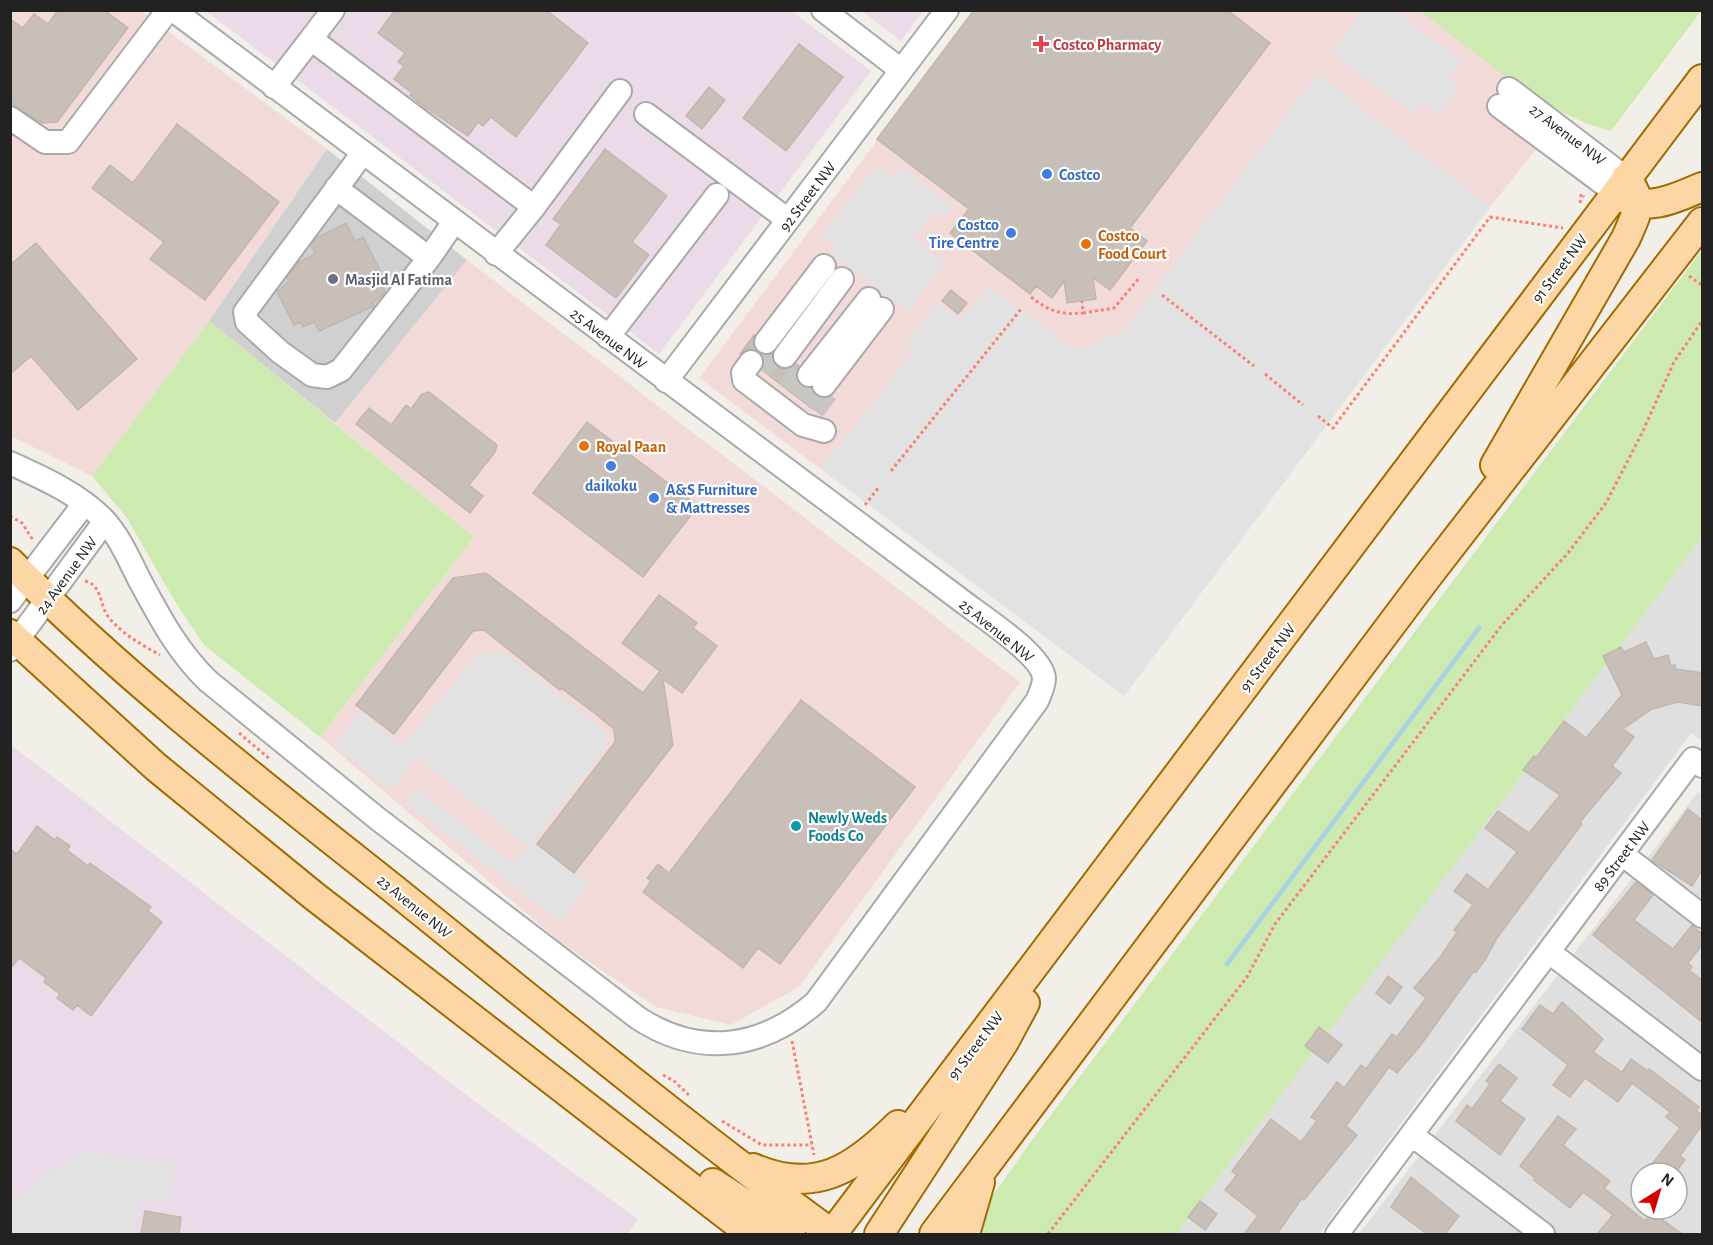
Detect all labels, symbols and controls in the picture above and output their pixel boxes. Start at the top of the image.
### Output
marker: Costco Pharmacy [1034,37,1048,51]
place label: Costco Pharmacy [1053,37,1162,54]
street label: 27 Avenue NW [1526,101,1609,169]
street label: 92 Street NW [777,158,839,234]
marker: Costco [1040,167,1054,181]
place label: Costco [1059,167,1101,183]
place label: Costco Tire Centre [929,217,999,251]
marker: Costco Tire Centre [1004,226,1018,240]
place label: Costco Food Court [1098,228,1167,262]
street label: 91 Street NW [1529,231,1591,306]
marker: Costco Food Court [1079,237,1093,251]
marker: Masjid Al Fatima [326,272,340,286]
place label: Masjid Al Fatima [345,272,452,289]
street label: 25 Avenue NW [567,305,650,373]
marker: Royal Paan [577,439,591,453]
place label: Royal Paan [596,439,666,456]
marker: daikoku [604,459,618,473]
place label: daikoku [585,478,638,494]
place label: A&S Furniture & Mattresses [666,482,758,516]
marker: A&S Furniture & Mattresses [647,491,661,505]
street label: 24 Avenue NW [33,533,101,617]
street label: 25 Avenue NW [956,596,1037,666]
street label: 91 Street NW [1237,620,1299,695]
place label: Newly Weds Foods Co [808,810,887,844]
street label: 89 Street NW [1590,818,1654,895]
marker: Newly Weds Foods Co [789,819,803,833]
street label: 23 Avenue NW [374,872,455,942]
street label: 91 Street NW [945,1008,1007,1083]
north arrow [1629,1161,1689,1221]
text: N [1658,1170,1677,1190]

